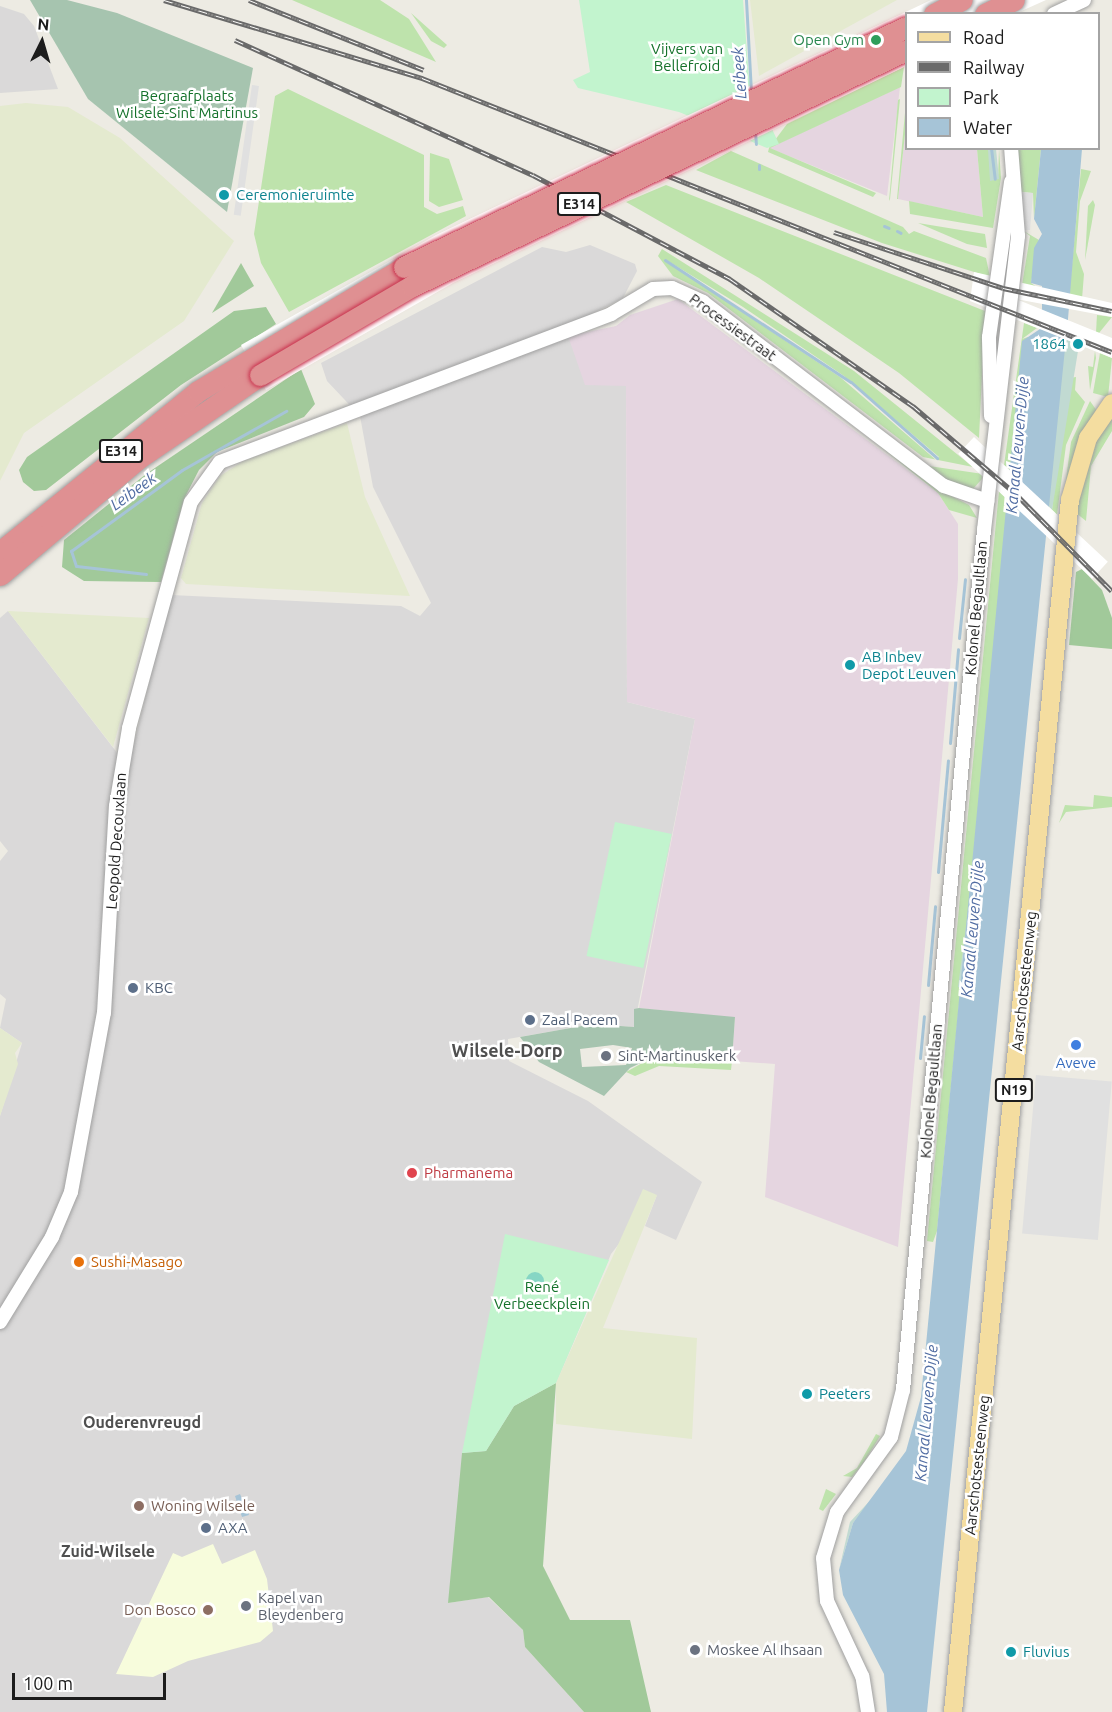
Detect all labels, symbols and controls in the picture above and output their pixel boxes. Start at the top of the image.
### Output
north arrow [12,12,72,72]
legend [905,12,1100,150]
text: N [37,15,50,34]
text: Road [963,27,1005,47]
place label: Open Gym [793,31,864,49]
marker: Open Gym [869,33,883,47]
park label: Vijvers van Bellefroid [651,39,723,74]
water label: Leibeek [728,46,750,100]
text: Railway [963,57,1024,77]
park label: Begraafplaats Wilsele-Sint Martinus [116,86,258,121]
text: Park [963,87,999,107]
text: Water [963,117,1012,137]
place label: Ceremonieruimte [236,186,355,204]
marker: Ceremonieruimte [217,188,231,202]
road number: E314 [556,193,602,215]
street label: Processiestraat [686,289,780,365]
place label: 1864 [1032,335,1066,353]
marker: 1864 [1071,337,1085,351]
water label: Kanaal Leuven-Dijle [1001,376,1033,514]
road number: E314 [98,440,144,462]
water label: Leibeek [106,468,160,514]
street label: Kolonel Begaultlaan [961,540,991,676]
place label: AB Inbev Depot Leuven [862,647,956,682]
marker: AB Inbev Depot Leuven [843,658,857,672]
street label: Leopold Decouxlaan [102,772,130,910]
water label: Kanaal Leuven-Dijle [956,860,988,998]
street label: Aarschotsesteenweg [1008,910,1040,1052]
place label: KBC [145,979,173,997]
marker: KBC [126,981,140,995]
place label: Zaal Pacem [542,1011,618,1029]
marker: Zaal Pacem [523,1013,537,1027]
street label: Kolonel Begaultlaan [916,1023,946,1159]
marker: Aveve [1069,1038,1083,1052]
district label: Wilsele-Dorp [452,1039,562,1061]
place label: Sint-Martinuskerk [618,1047,736,1065]
marker: Sint-Martinuskerk [599,1049,613,1063]
place label: Aveve [1056,1054,1096,1072]
road number: N19 [994,1079,1034,1101]
place label: Pharmanema [424,1164,513,1182]
marker: Pharmanema [405,1166,419,1180]
place label: Sushi-Masago [91,1253,183,1271]
marker: Sushi-Masago [72,1255,86,1269]
park label: René Verbeeckplein [494,1277,590,1312]
water label: Kanaal Leuven-Dijle [910,1344,942,1482]
place label: Peeters [819,1385,871,1403]
marker: Peeters [800,1387,814,1401]
street label: Aarschotsesteenweg [961,1394,993,1536]
district label: Ouderenvreugd [83,1412,201,1432]
place label: Woning Wilsele [151,1497,255,1515]
marker: Woning Wilsele [132,1499,146,1513]
place label: AXA [218,1519,248,1537]
marker: AXA [199,1521,213,1535]
district label: Zuid-Wilsele [61,1541,155,1561]
place label: Kapel van Bleydenberg [258,1588,344,1623]
marker: Kapel van Bleydenberg [239,1599,253,1613]
place label: Don Bosco [124,1601,196,1619]
marker: Don Bosco [201,1603,215,1617]
place label: Moskee Al Ihsaan [707,1641,823,1659]
marker: Moskee Al Ihsaan [688,1643,702,1657]
place label: Fluvius [1023,1643,1069,1661]
marker: Fluvius [1004,1645,1018,1659]
scale bar [15,1661,170,1699]
text: 100 m [23,1673,73,1693]

